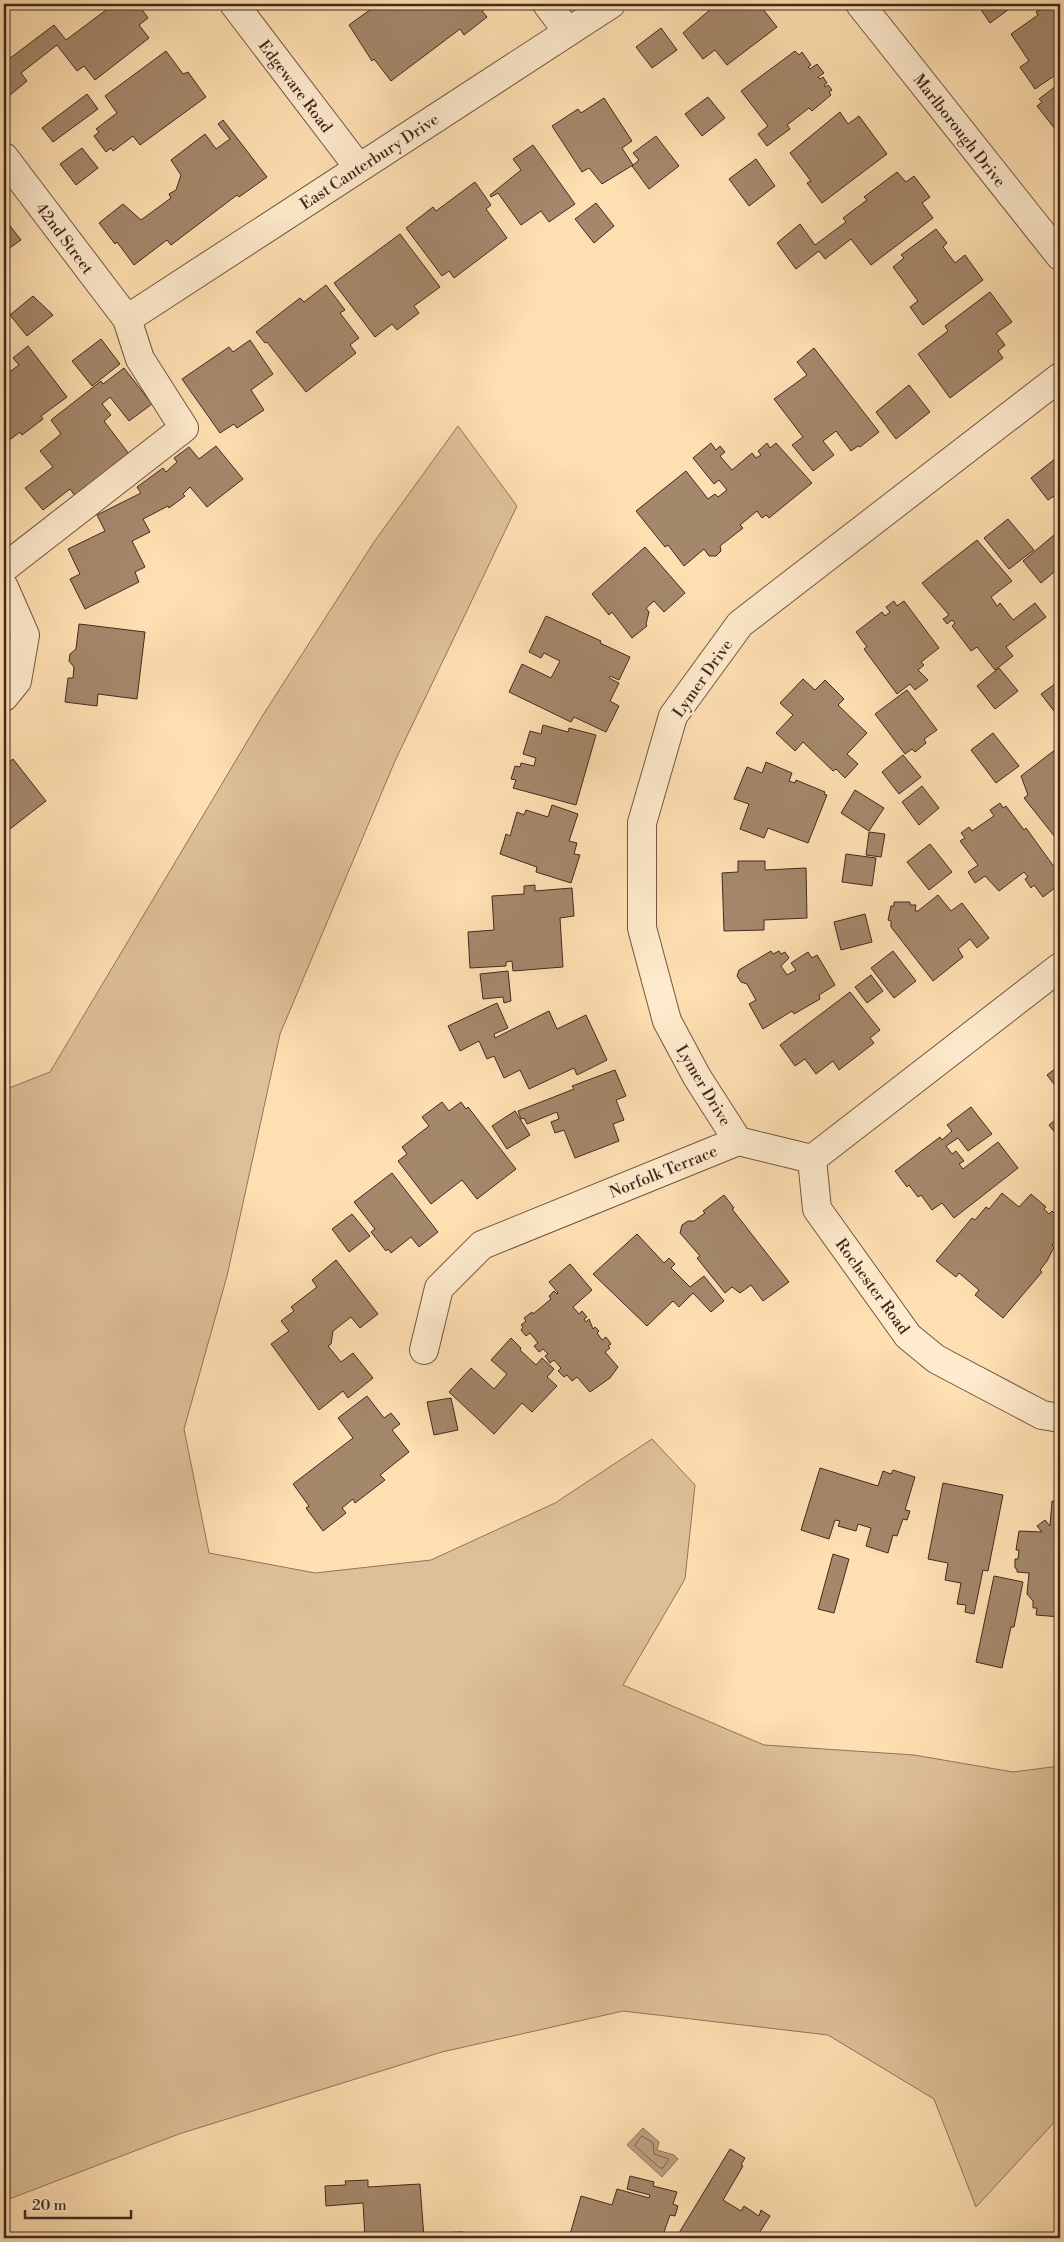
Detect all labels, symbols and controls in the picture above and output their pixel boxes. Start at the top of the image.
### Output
street label: Edgeware Road [254,36,337,137]
street label: Marlborough Drive [909,70,1010,191]
street label: East Canterbury Drive [296,109,443,214]
street label: 42nd Street [31,199,98,278]
street label: Lymer Drive [669,636,737,722]
street label: Lymer Drive [671,1041,735,1130]
street label: Norfolk Terrace [606,1141,720,1203]
street label: Rochester Road [831,1235,914,1338]
scale bar [25,2187,131,2219]
text: 20 m [32,2196,67,2215]

